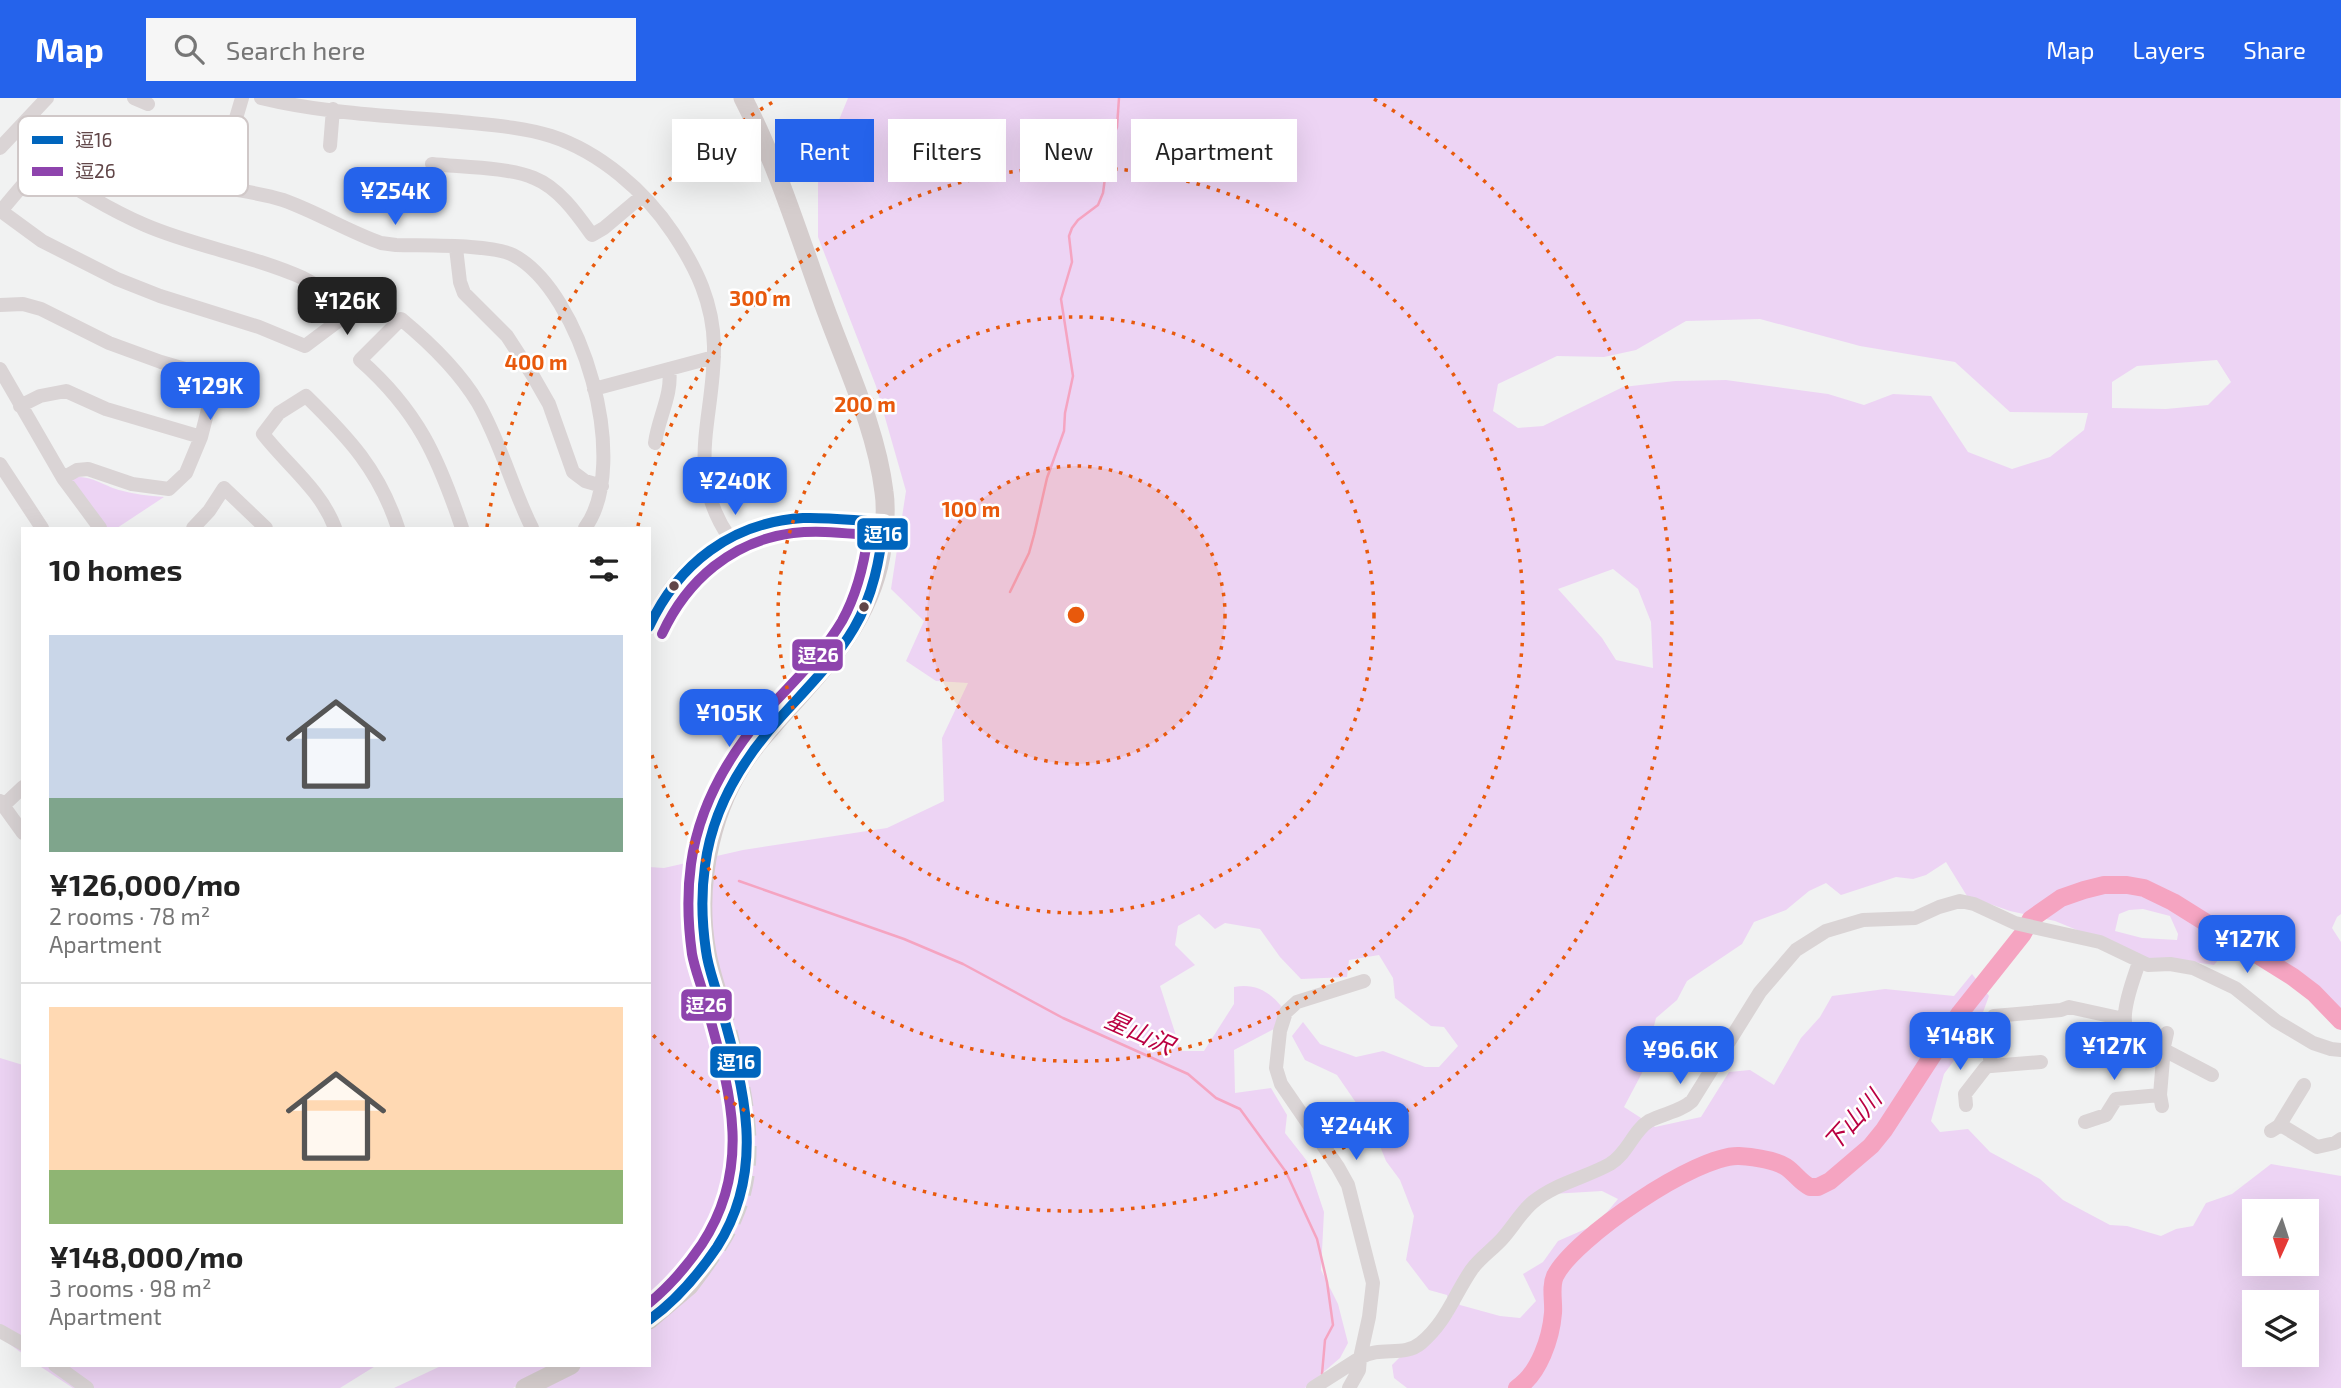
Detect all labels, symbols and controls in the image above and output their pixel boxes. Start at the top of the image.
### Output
search box [146,18,636,81]
text: Map [35,29,104,69]
icon: search [170,30,208,68]
text: Search here [226,34,365,65]
text: Map [2046,35,2094,64]
text: Layers [2132,35,2205,64]
text: Share [2243,35,2306,64]
legend [18,116,248,196]
chip: Buy [672,119,761,182]
chip: Rent [775,119,874,182]
chip: Filters [888,119,1006,182]
chip: New [1020,119,1117,182]
chip: Apartment [1131,119,1297,182]
text: 逗16 [75,128,112,151]
text: 逗26 [75,159,116,182]
pin: ¥254K [346,167,444,227]
text: ¥254K [360,176,430,204]
pin: ¥126K [298,278,396,337]
text: 300 m [729,285,791,310]
text: ¥126K [314,286,380,314]
text: 400 m [505,349,567,374]
pin: ¥129K [161,362,259,422]
text: ¥129K [177,371,243,399]
text: 200 m [834,391,896,416]
pin: ¥240K [686,458,784,517]
text: ¥240K [699,466,771,494]
text: 100 m [942,496,1000,521]
line badge: 逗16 [856,517,909,551]
text: 逗16 [864,522,902,545]
icon: filters [585,550,623,588]
text: 10 homes [49,551,182,587]
unlabelled marker [667,579,681,593]
unlabelled marker [857,600,871,614]
centre of rings [1064,603,1088,627]
line badge: 逗26 [791,638,844,672]
text: 逗26 [797,643,839,666]
icon: home [273,681,399,807]
pin: ¥105K [680,690,778,749]
text: ¥105K [696,698,763,726]
text: ¥126,000/mo [49,866,241,902]
text: 2 rooms · 78 m² [49,902,210,930]
pin: ¥127K [2198,916,2296,975]
text: ¥127K [2214,924,2280,952]
text: Apartment [49,930,162,958]
line badge: 逗26 [680,988,733,1022]
text: 逗26 [685,993,727,1016]
water label: 星山沢 [1101,1004,1181,1061]
pin: ¥148K [1911,1012,2009,1072]
text: ¥148K [1926,1021,1994,1049]
pin: ¥127K [2065,1023,2163,1082]
pin: ¥96.6K [1623,1026,1737,1086]
text: ¥127K [2081,1031,2147,1059]
text: ¥96.6K [1642,1035,1718,1063]
line badge: 逗16 [709,1045,762,1079]
text: 逗16 [717,1050,755,1073]
icon: home [273,1053,399,1179]
water label: 下山川 [1817,1081,1889,1156]
pin: ¥244K [1307,1102,1405,1162]
text: ¥244K [1320,1111,1392,1139]
north arrow [2242,1199,2319,1276]
map controls [2242,1199,2319,1367]
text: ¥148,000/mo [49,1238,243,1274]
text: 3 rooms · 98 m² [49,1274,211,1302]
button: layers [2242,1290,2319,1367]
text: Apartment [49,1302,162,1330]

